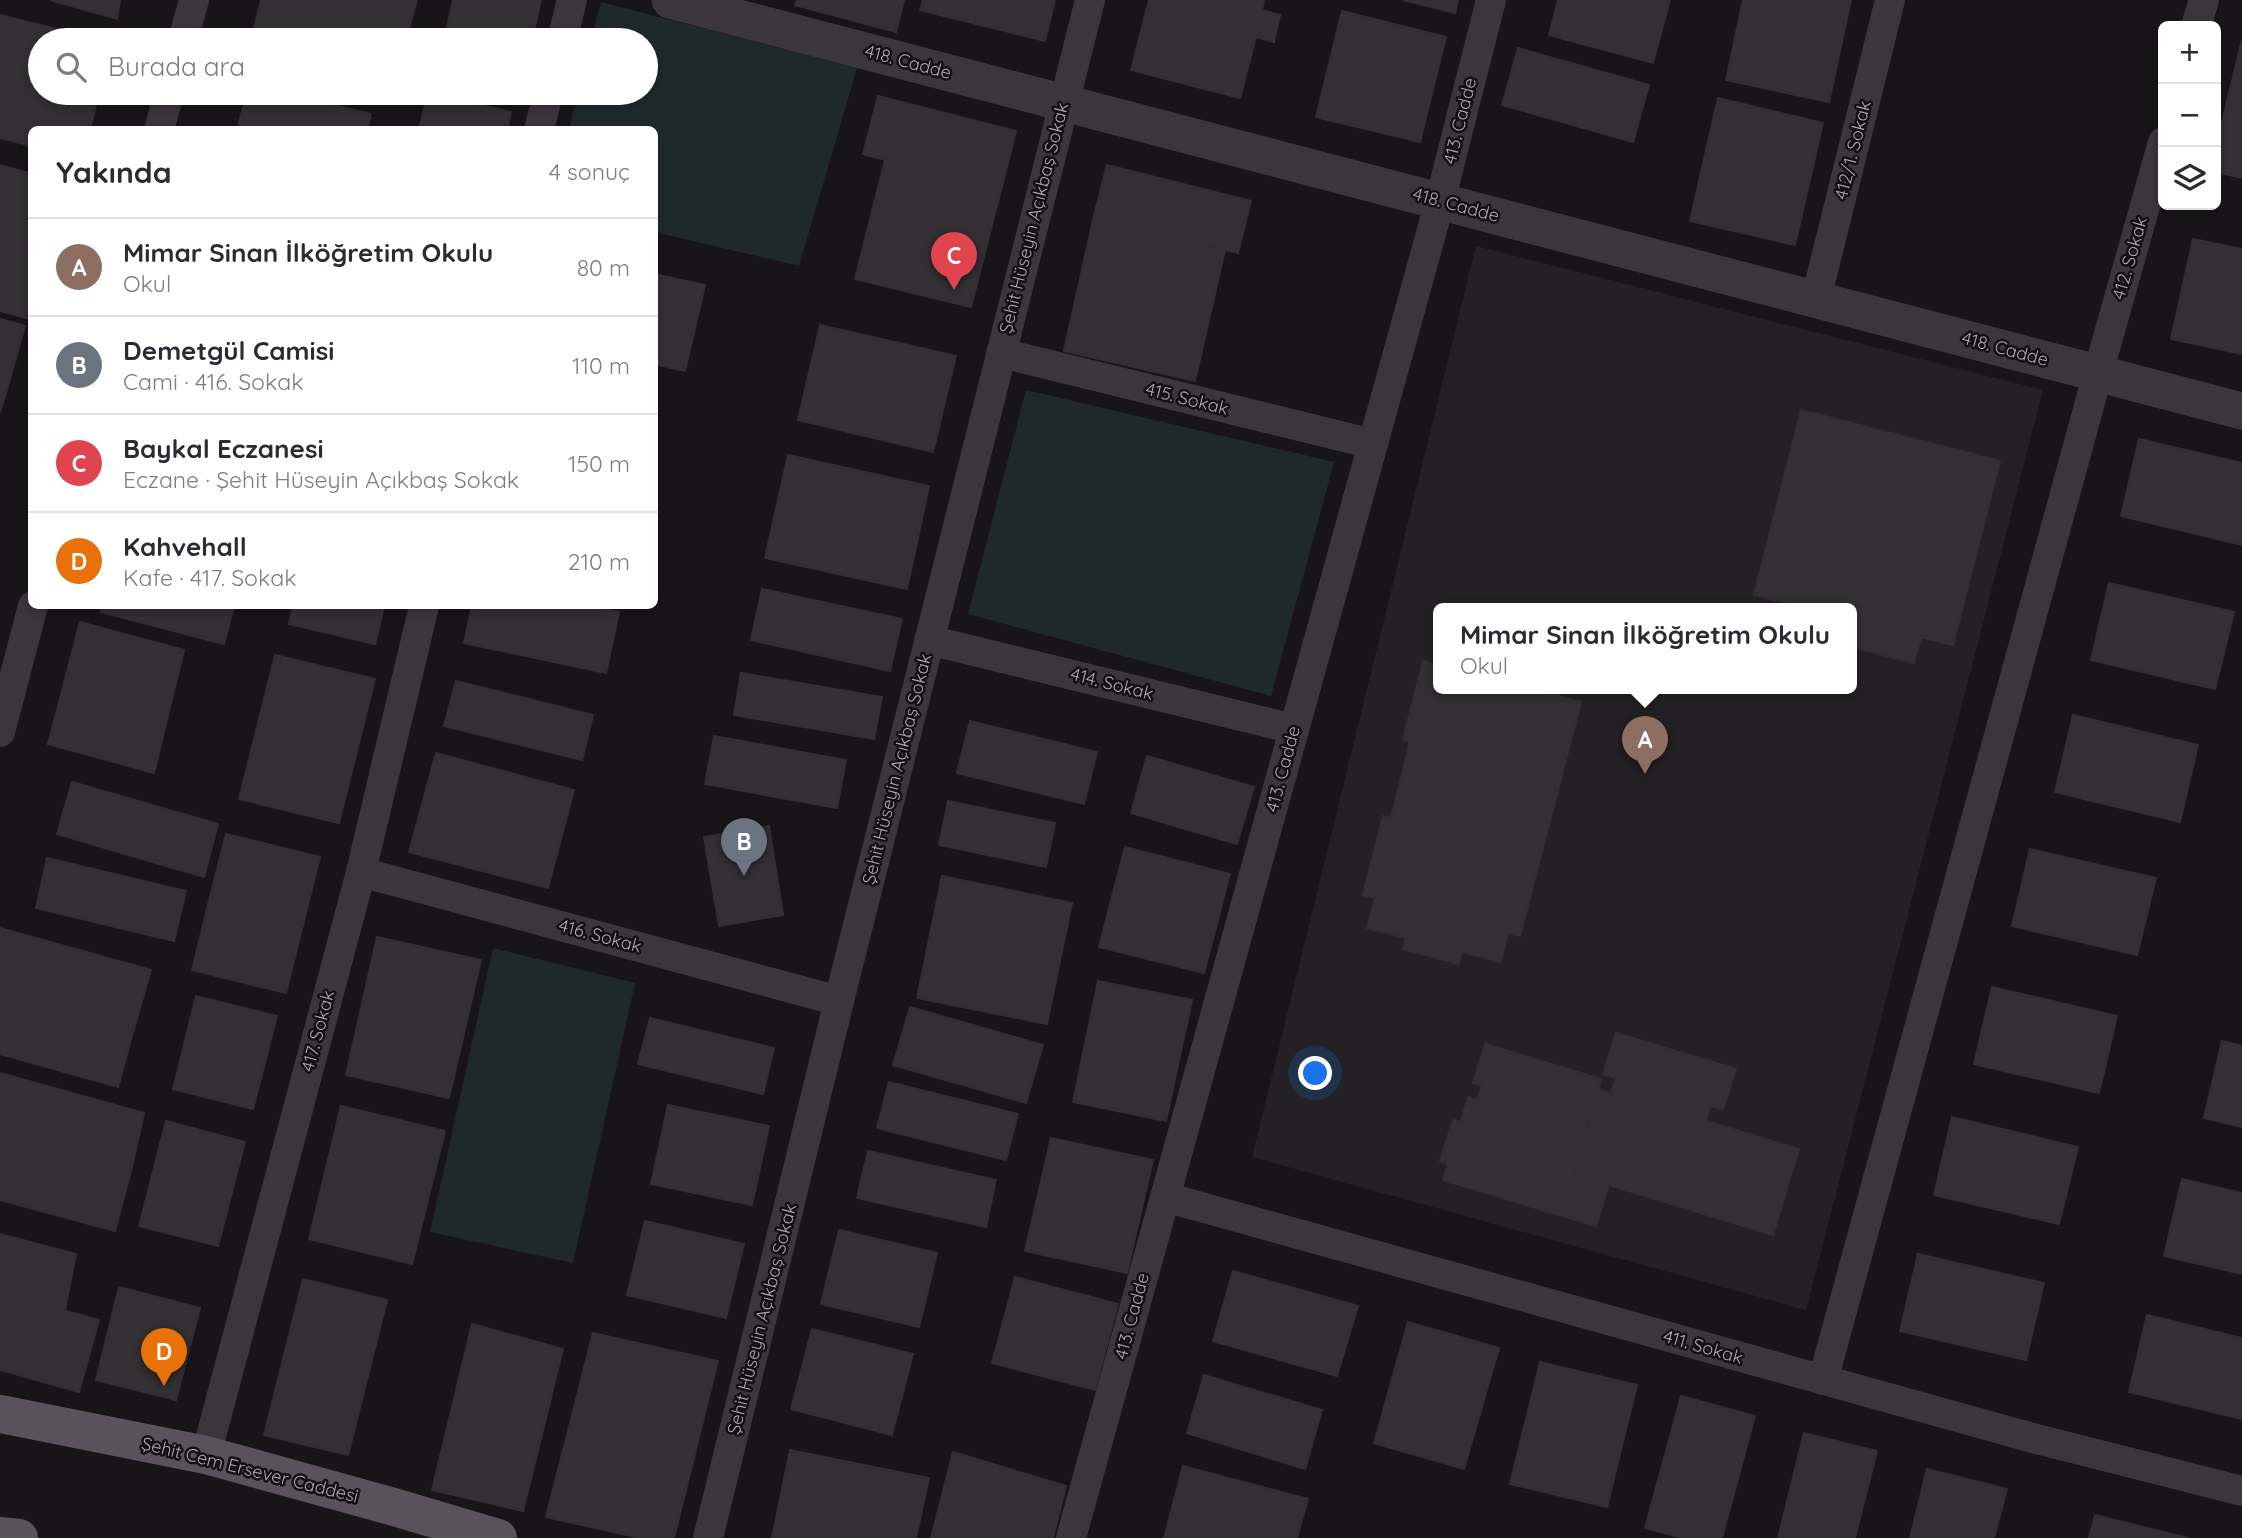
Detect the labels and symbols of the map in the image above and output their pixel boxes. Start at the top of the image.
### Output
street label: 418. Cadde [862,39,954,84]
street label: 413. Cadde [1438,75,1481,166]
street label: 412/1. Sokak [1829,98,1876,202]
street label: Şehit Hüseyin Açıkbaş Sokak [994,100,1073,336]
street label: 418. Cadde [1410,182,1502,227]
street label: 412. Sokak [2107,214,2152,302]
pin: C [931,232,977,290]
street label: 418. Cadde [1959,326,2051,371]
street label: 415. Sokak [1143,377,1231,420]
street label: Şehit Hüseyin Açıkbaş Sokak [857,651,936,887]
street label: 414. Sokak [1068,662,1156,705]
pin: A [1622,716,1668,774]
street label: 413. Cadde [1260,723,1305,814]
pin: B [721,818,767,876]
street label: 416. Sokak [556,913,644,958]
street label: 417. Sokak [296,988,339,1074]
your location [1298,1056,1332,1090]
street label: Şehit Hüseyin Açıkbaş Sokak [722,1201,801,1437]
street label: 413. Cadde [1109,1270,1154,1361]
street label: 411. Sokak [1661,1324,1746,1369]
pin: D [141,1328,187,1386]
street label: Şehit Cem Ersever Caddesi [139,1431,361,1508]

